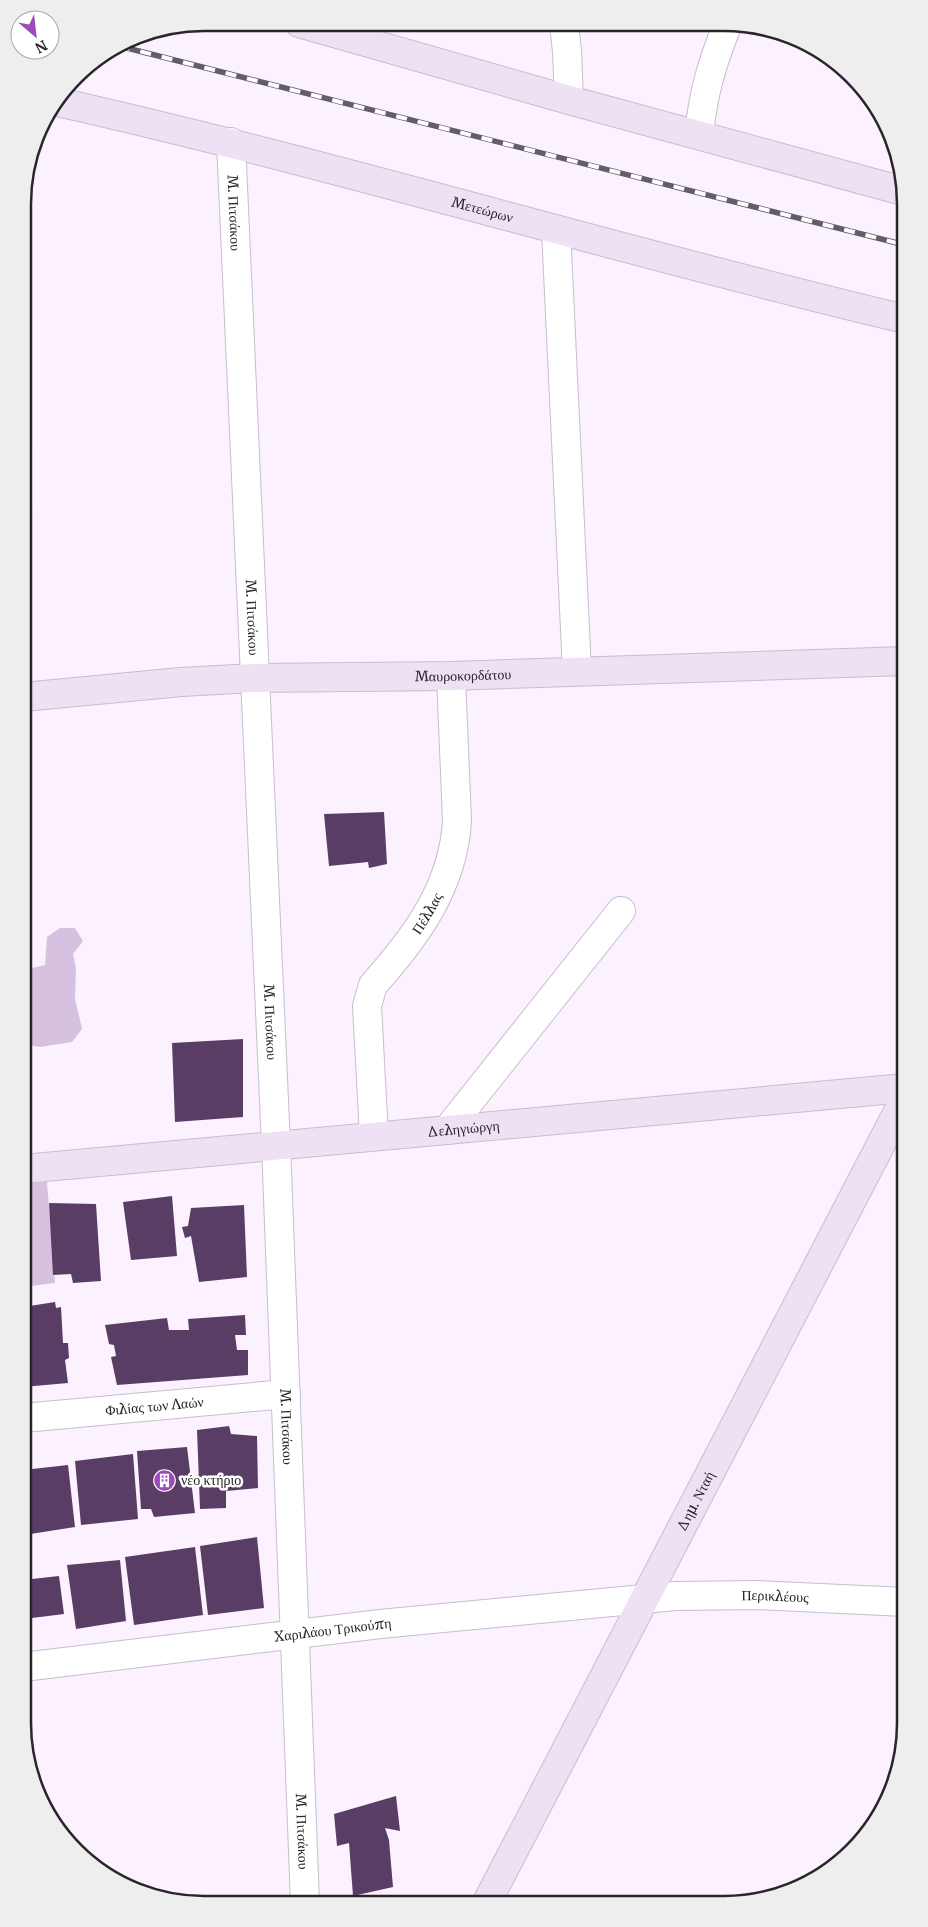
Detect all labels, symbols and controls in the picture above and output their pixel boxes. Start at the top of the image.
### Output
north arrow [10,10,60,60]
text: N [32,36,50,57]
street label: Μ. Πιτσάκου [223,175,245,251]
street label: Μετεώρων [450,193,515,226]
street label: Μ. Πιτσάκου [242,579,263,656]
street label: Μαυροκορδάτου [415,665,512,685]
street label: Πέλλας [408,889,446,938]
street label: Μ. Πιτσάκου [260,984,281,1060]
street label: Δεληγιώργη [426,1116,500,1141]
street label: Μ. Πιτσάκου [276,1389,297,1465]
street label: Φιλίας των Λαών [104,1393,205,1419]
building icon: νέο κτήριο [153,1468,177,1492]
street label: Δημ. Νταή [672,1468,718,1534]
place label: νέο κτήριο [181,1471,241,1489]
street label: Περικλέους [741,1586,810,1606]
street label: Χαριλάου Τρικούπη [273,1614,392,1646]
street label: Μ. Πιτσάκου [292,1793,313,1870]

